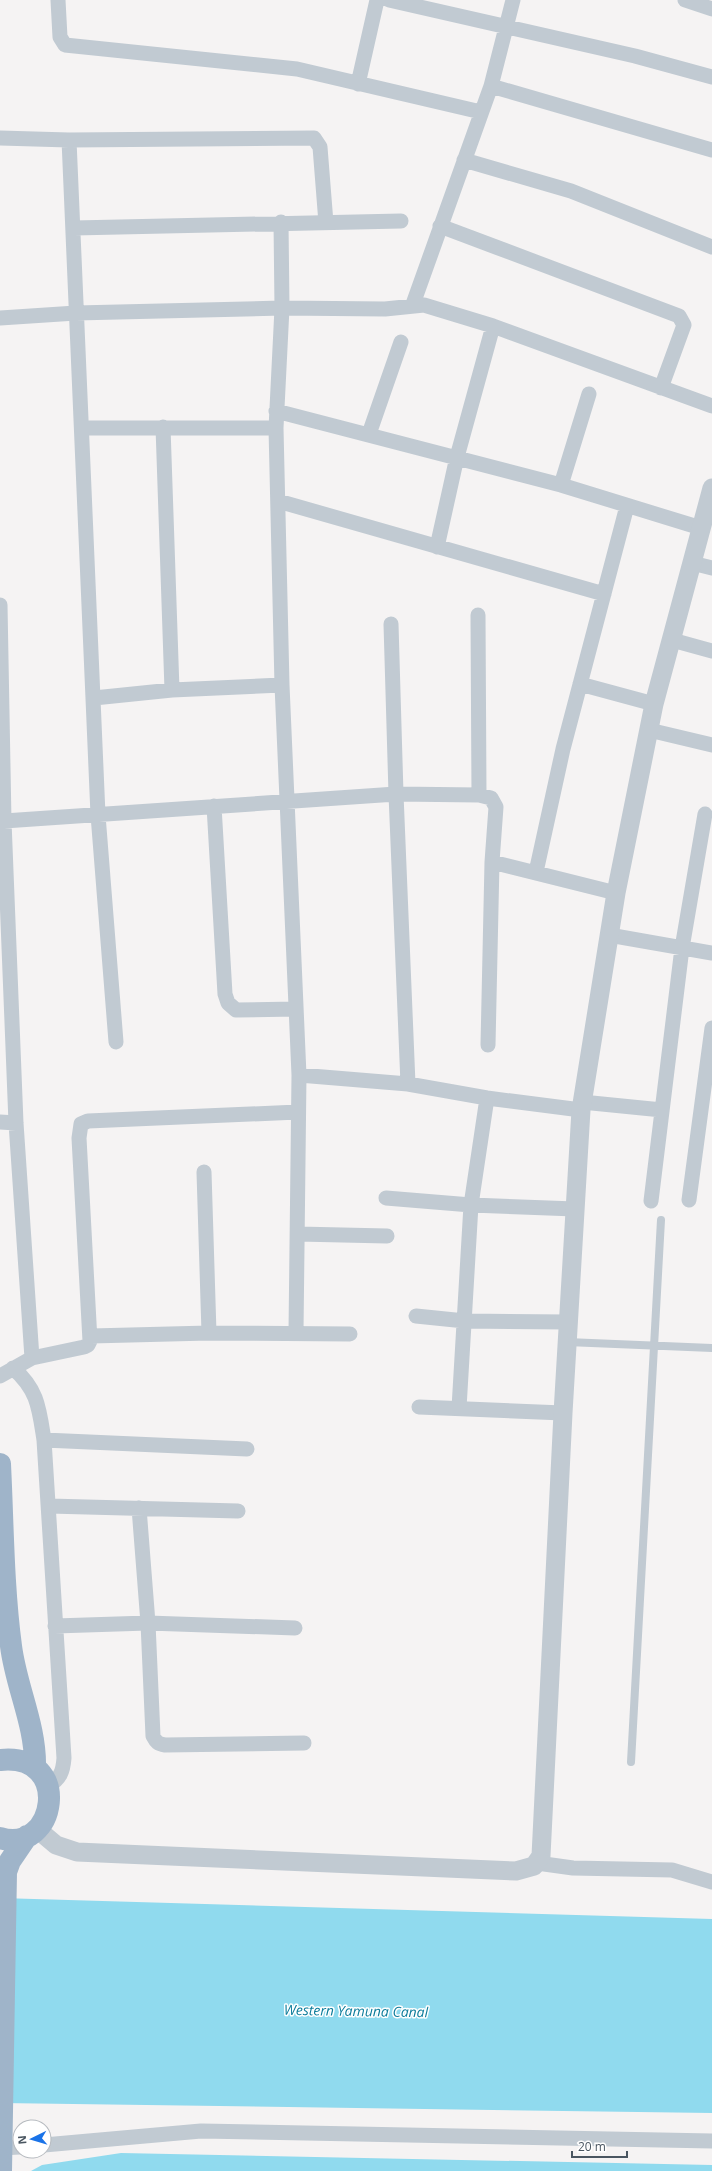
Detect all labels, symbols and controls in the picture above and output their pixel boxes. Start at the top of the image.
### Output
water label: Western Yamuna Canal [284,2000,429,2021]
north arrow [12,2119,52,2159]
scale bar [572,2133,627,2159]
text: N [14,2135,29,2145]
text: 20 m [578,2138,606,2155]

